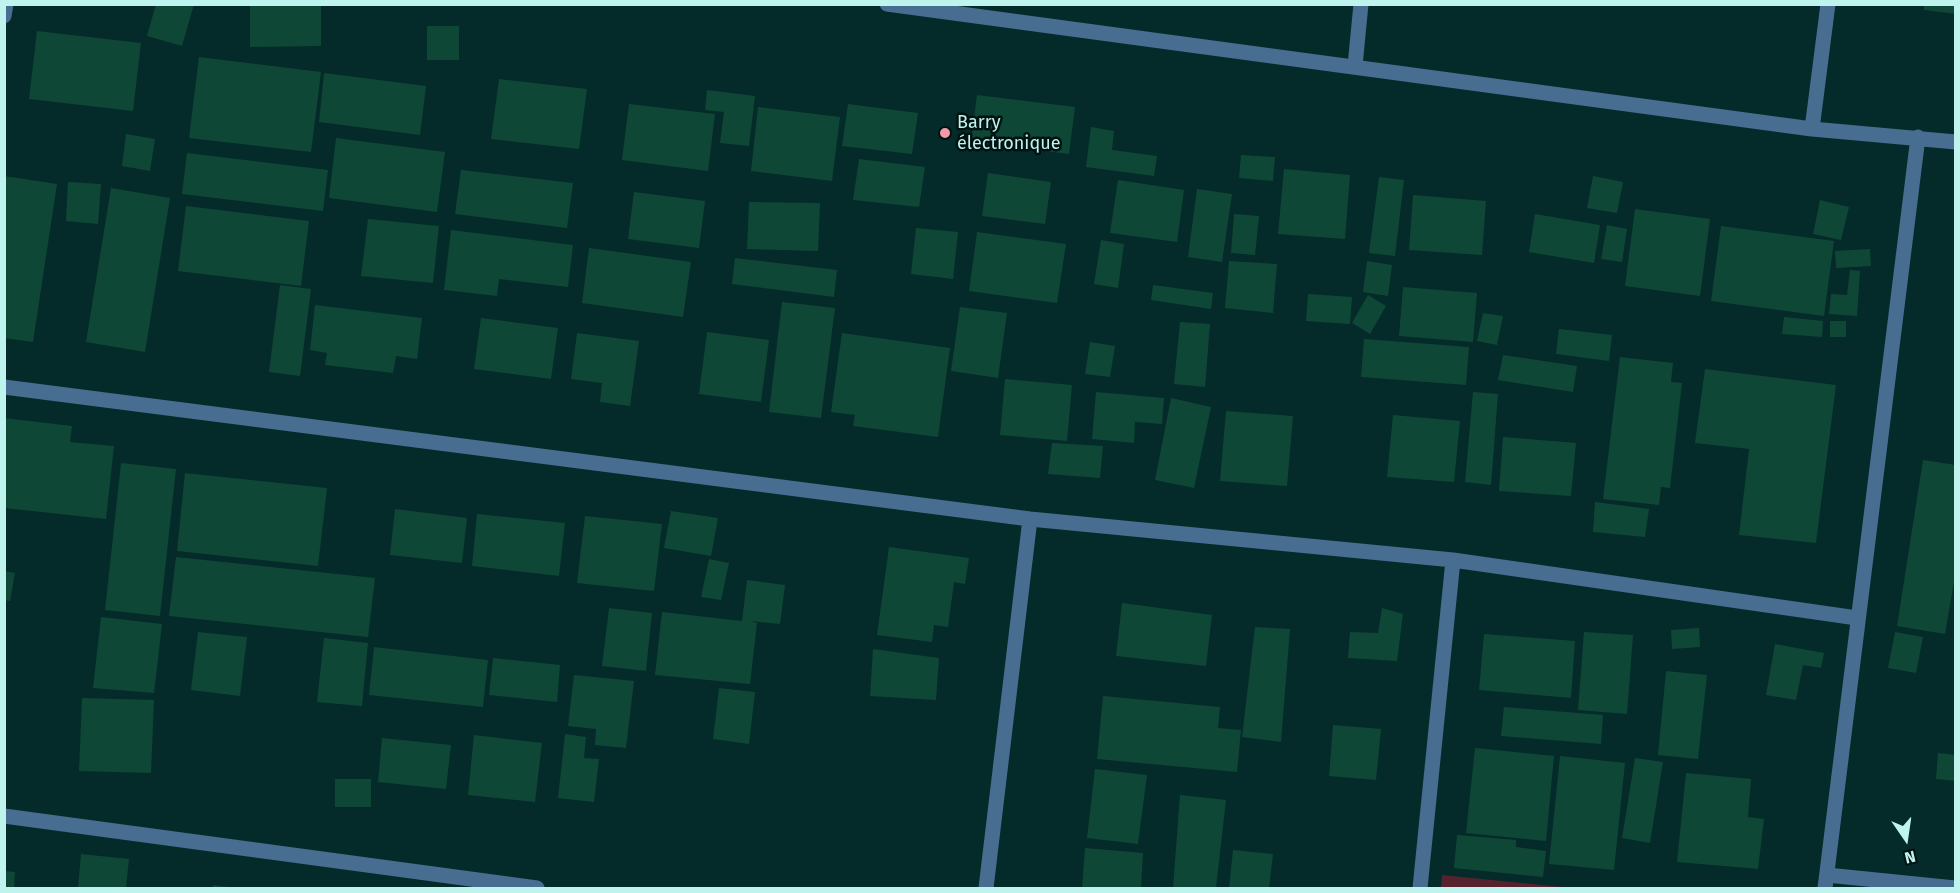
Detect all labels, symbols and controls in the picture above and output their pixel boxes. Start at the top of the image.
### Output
place label: Barry électronique [957,112,1060,154]
marker: Barry électronique [938,126,952,140]
north arrow [1876,809,1936,869]
text: N [1903,847,1917,867]

